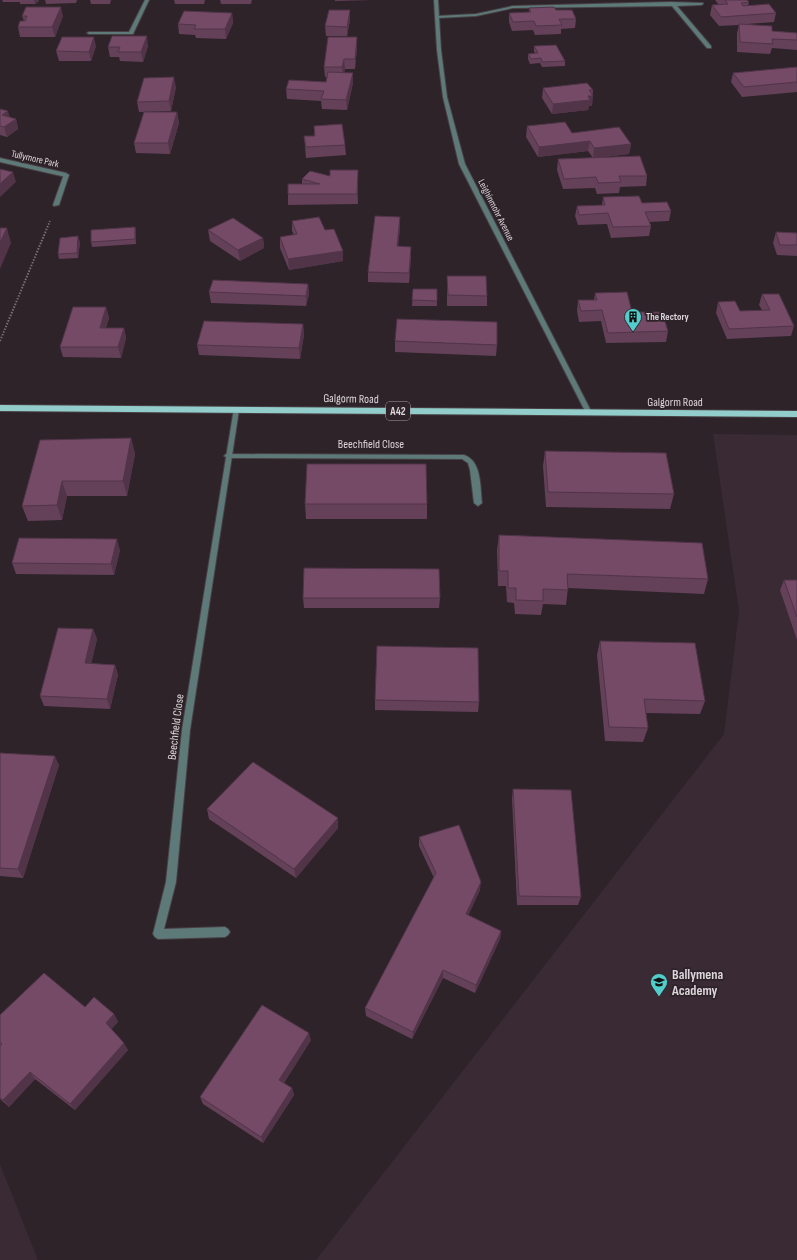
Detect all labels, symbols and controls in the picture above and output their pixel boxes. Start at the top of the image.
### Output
street label: Tullymore Park [10,148,60,170]
street label: Leighinmohr Avenue [475,177,517,243]
building icon: The Rectory [623,307,643,332]
place label: The Rectory [646,311,690,323]
street label: Galgorm Road [323,391,379,407]
street label: Galgorm Road [647,395,703,410]
road number: A42 [386,402,410,420]
street label: Beechfield Close [338,437,404,452]
street label: Beechfield Close [165,693,188,761]
place label: Ballymena Academy [671,966,723,999]
school or university icon: Ballymena Academy [649,972,669,997]

